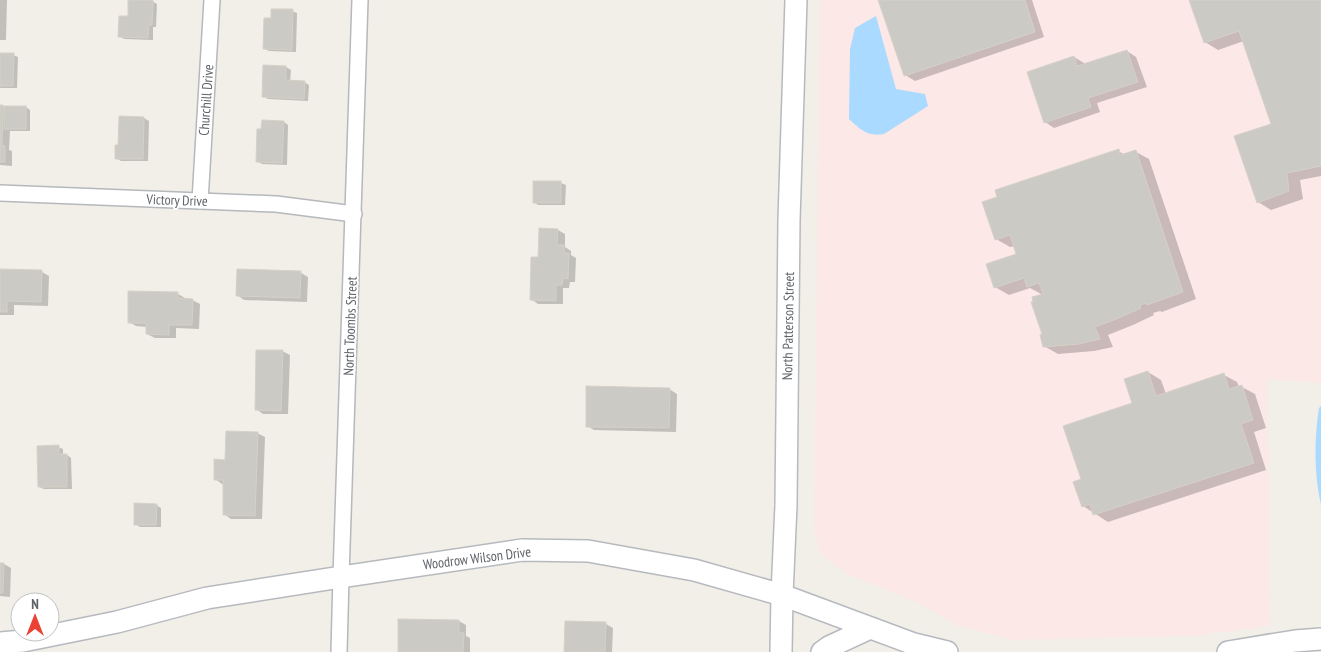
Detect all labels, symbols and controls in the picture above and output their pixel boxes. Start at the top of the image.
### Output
street label: Churchill Drive [195,63,217,136]
street label: Victory Drive [145,190,208,210]
street label: North Patterson Street [778,272,798,380]
street label: North Toombs Street [339,276,361,376]
street label: Woodrow Wilson Drive [422,542,532,574]
north arrow [10,592,60,642]
text: N [31,595,39,613]

